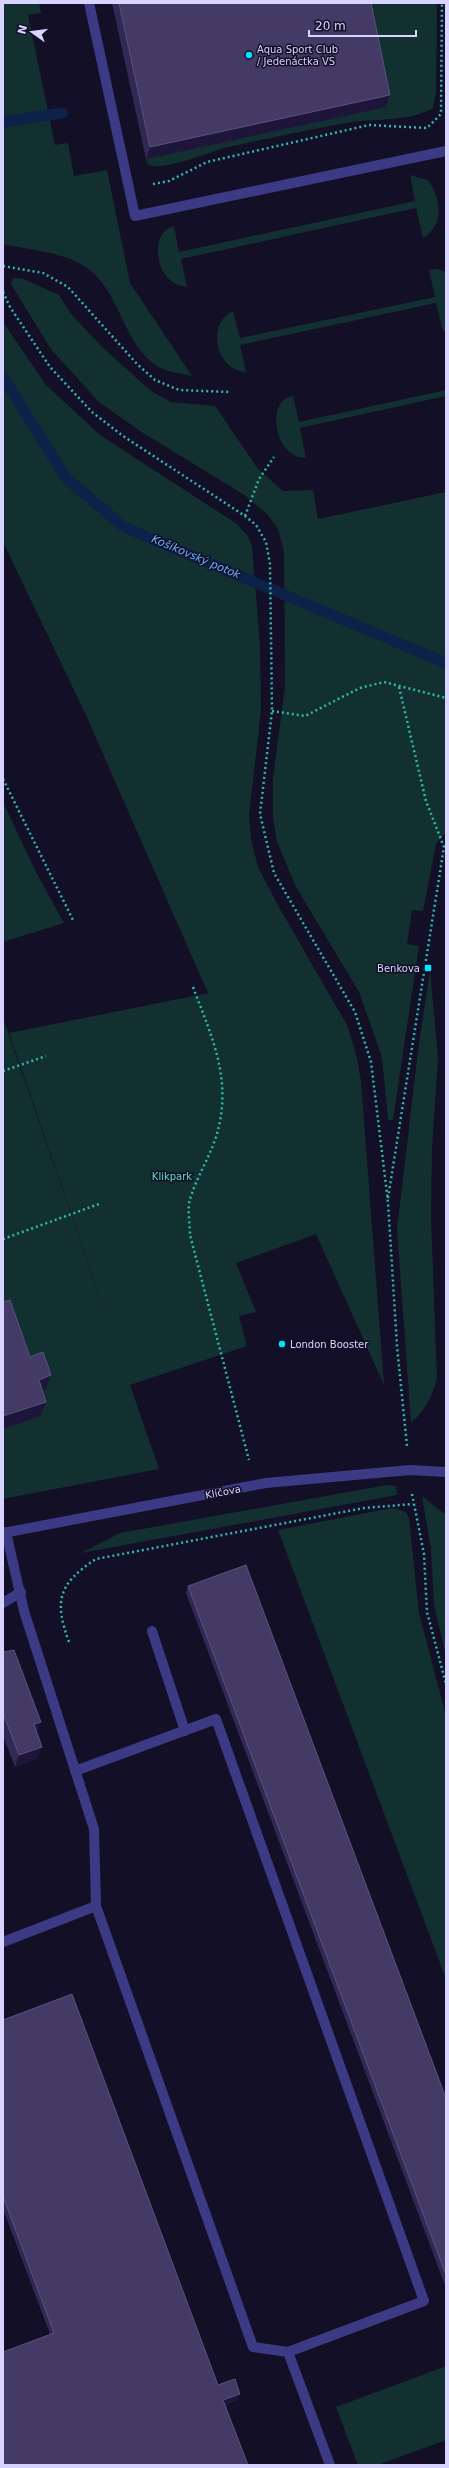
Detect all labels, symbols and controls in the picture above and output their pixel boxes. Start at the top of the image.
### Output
north arrow [12,12,52,52]
scale bar [309,12,416,38]
text: 20 m [315,19,346,33]
text: N [15,24,30,36]
place label: Aqua Sport Club / Jedenáctka VS [257,44,338,67]
marker: Aqua Sport Club / Jedenáctka VS [244,50,254,60]
water label: Košíkovský potok [150,532,243,582]
place label: Benkova [377,963,420,974]
marker: Benkova [423,963,433,973]
park label: Klikpark [152,1171,192,1182]
marker: London Booster [277,1339,287,1349]
place label: London Booster [290,1339,369,1350]
street label: Klíčova [204,1483,242,1501]

